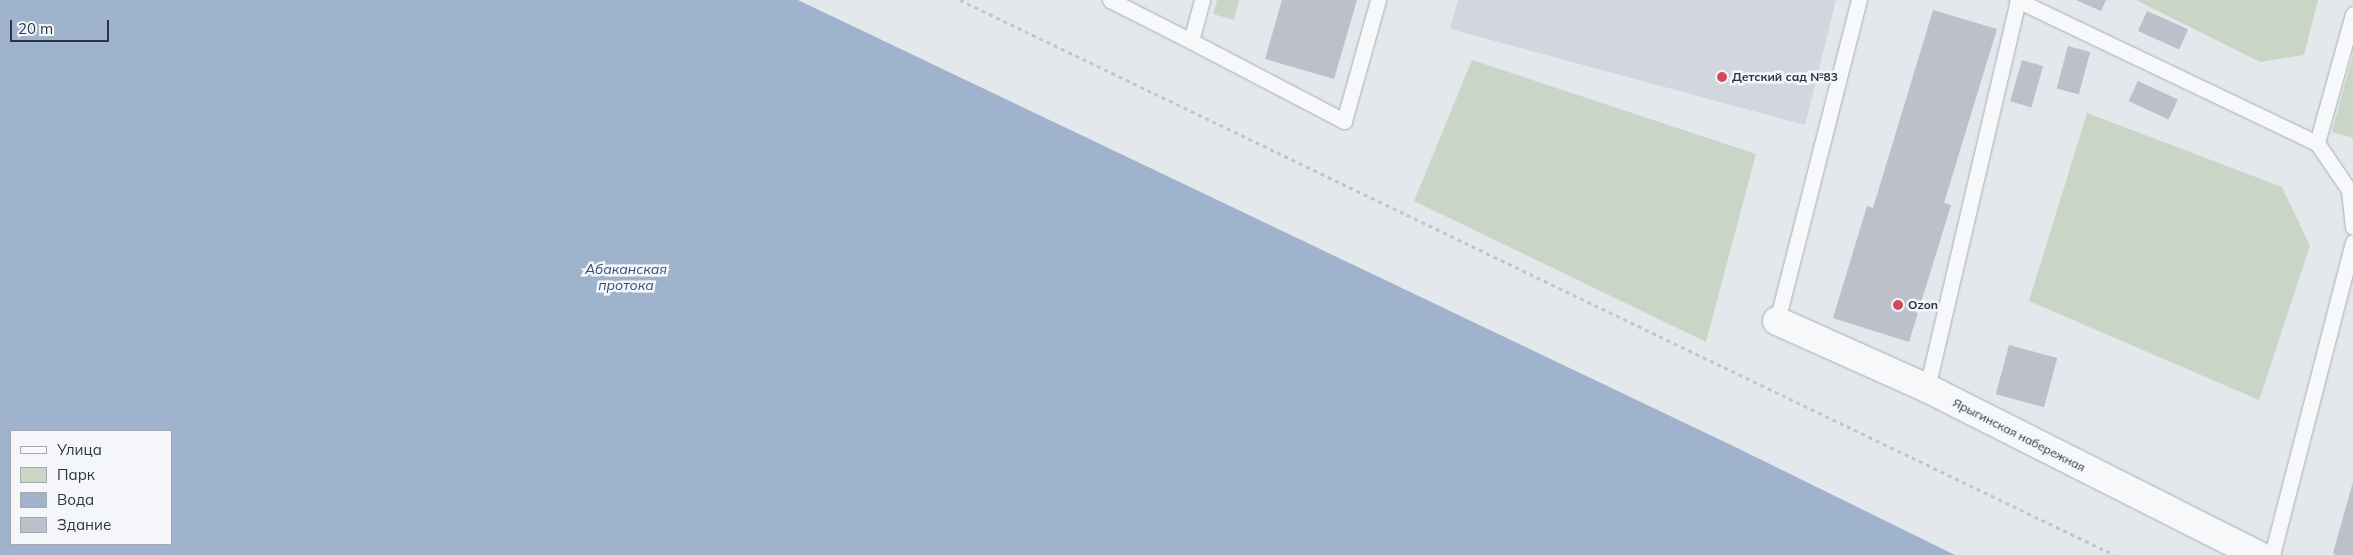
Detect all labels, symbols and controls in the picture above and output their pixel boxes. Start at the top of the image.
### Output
scale bar [12,10,111,42]
text: 20 m [18,19,53,38]
place label: Детский сад №83 [1732,70,1838,84]
marker: Детский сад №83 [1716,71,1728,83]
water label: Абаканская протока [585,261,667,294]
place label: Ozon [1908,298,1938,312]
marker: Ozon [1892,299,1904,311]
street label: Ярыгинская набережная [1950,395,2088,475]
legend [10,430,172,545]
text: Улица [57,440,102,459]
text: Парк [57,465,95,484]
text: Вода [57,490,94,509]
text: Здание [57,515,111,534]

